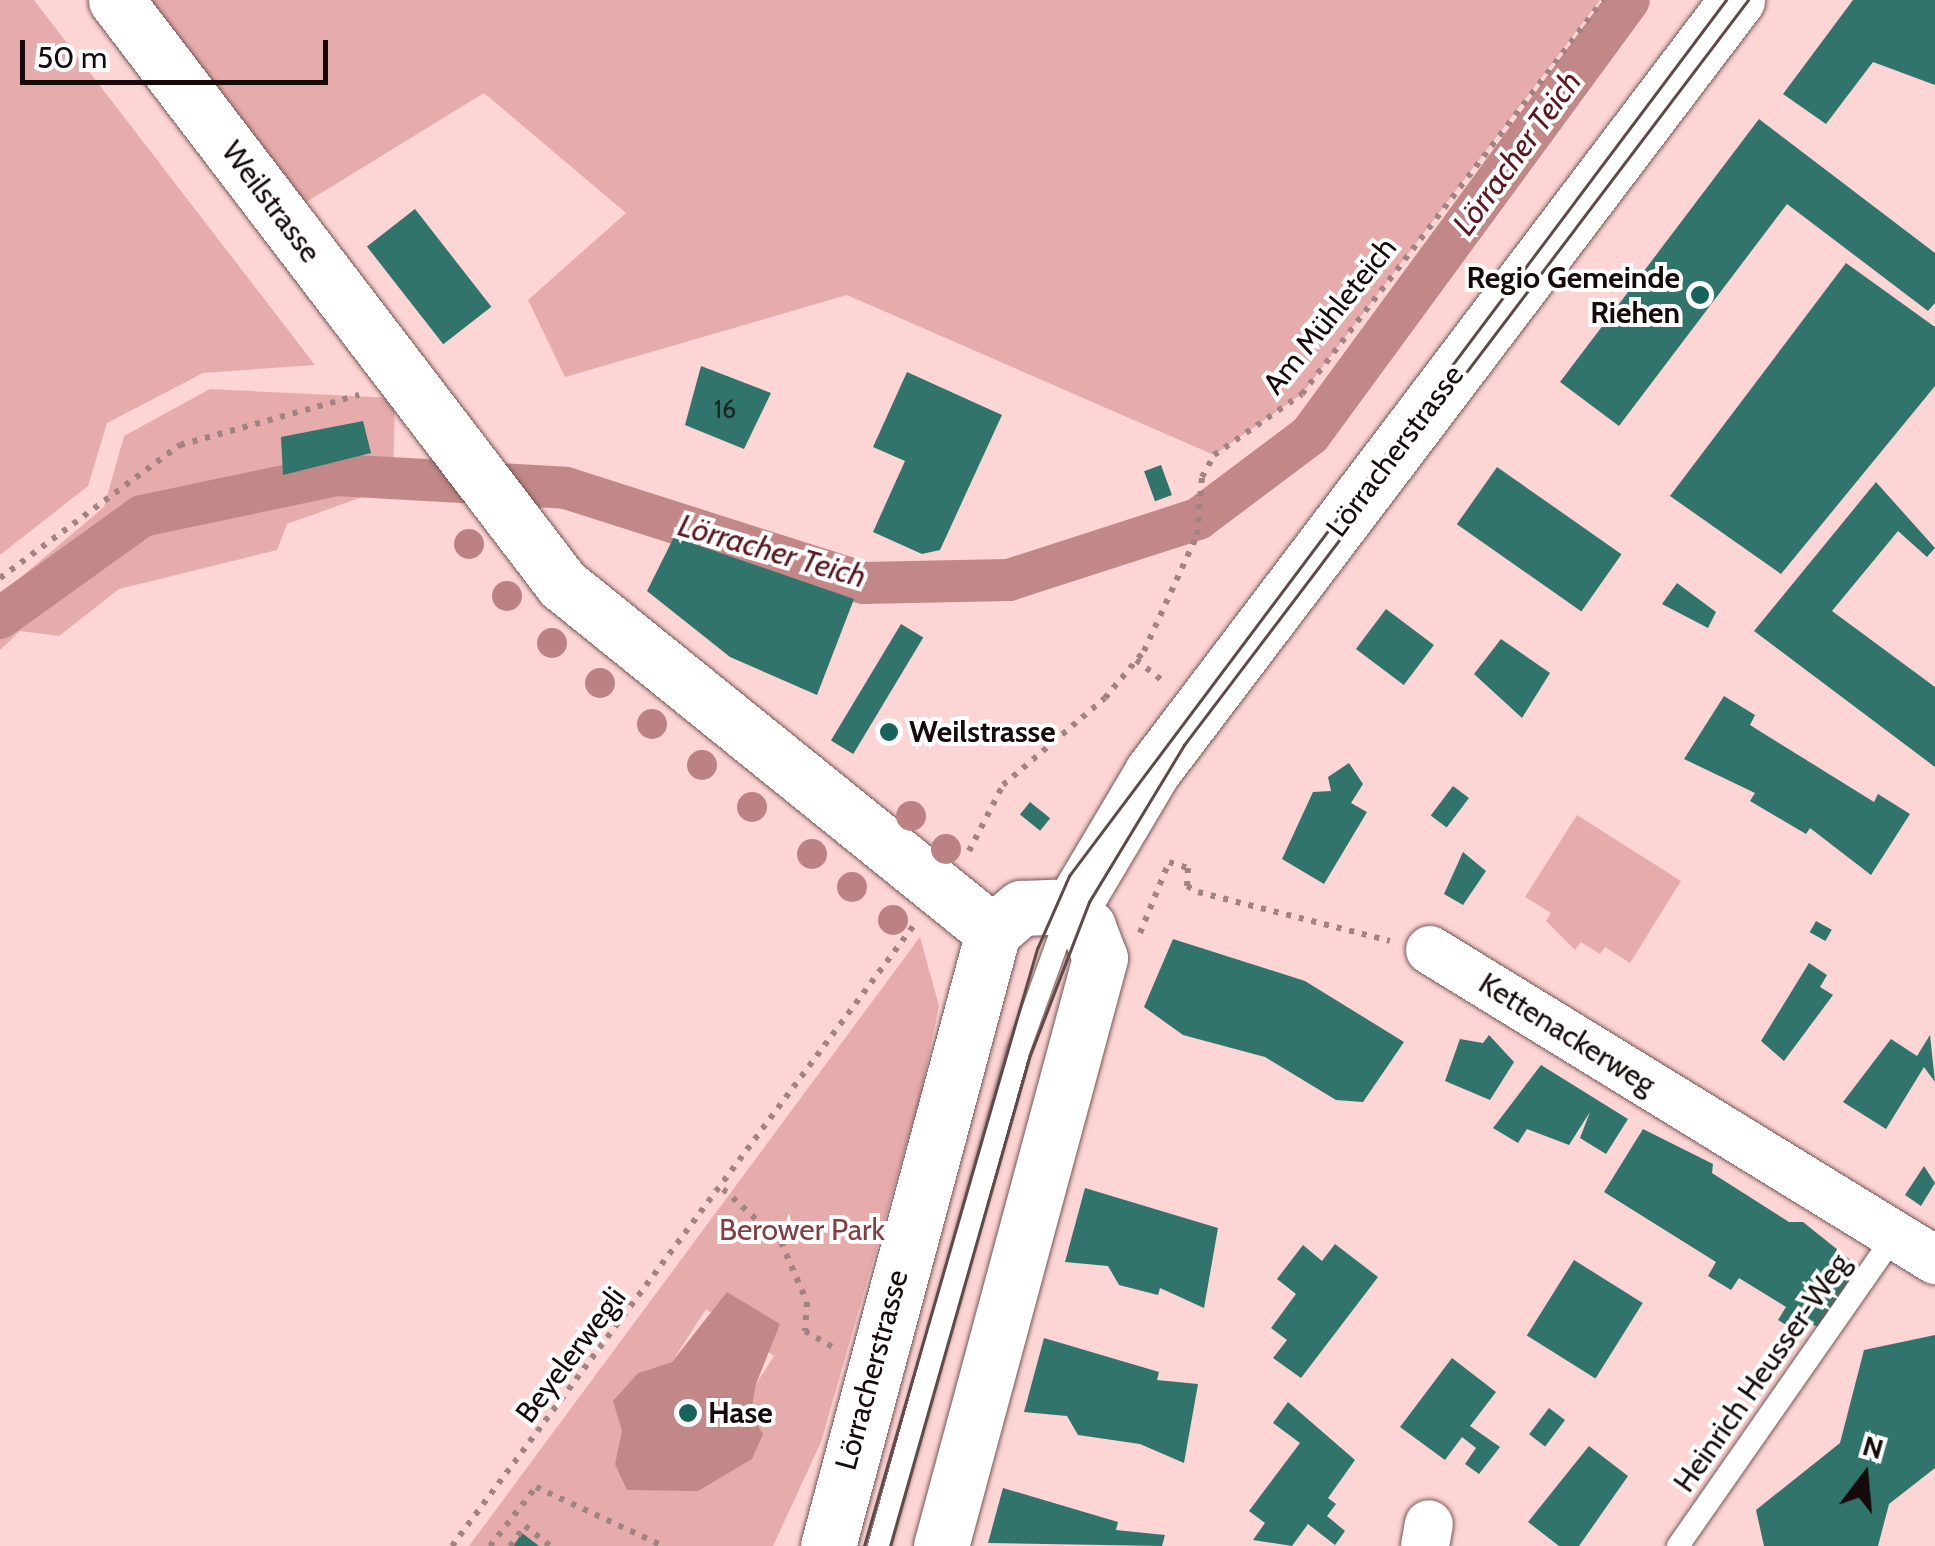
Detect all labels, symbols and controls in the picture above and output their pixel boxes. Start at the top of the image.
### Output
scale bar [25,20,332,82]
text: 50 m [37,39,107,76]
water label: Lörracher Teich [1445,64,1589,242]
street label: Weilstrasse [214,134,328,270]
street label: Am Mühleteich [1256,230,1404,402]
place label: Regio Gemeinde Riehen [1466,260,1680,330]
marker: Regio Gemeinde Riehen [1689,284,1711,306]
street label: Lörracherstrasse [1319,358,1471,544]
house number: 16 [714,394,736,424]
water label: Lörracher Teich [674,506,870,596]
place label: Weilstrasse [909,714,1056,750]
marker: Weilstrasse [878,721,900,743]
street label: Kettenackerweg [1472,965,1662,1103]
park label: Berower Park [719,1212,885,1248]
street label: Heinrich Heusser-Weg [1666,1247,1858,1499]
street label: Lörracherstrasse [828,1266,916,1474]
street label: Beyelerwegli [508,1280,634,1430]
place label: Hase [708,1395,773,1431]
marker: Hase [677,1402,699,1424]
north arrow [1815,1426,1915,1526]
text: N [1859,1428,1887,1466]

